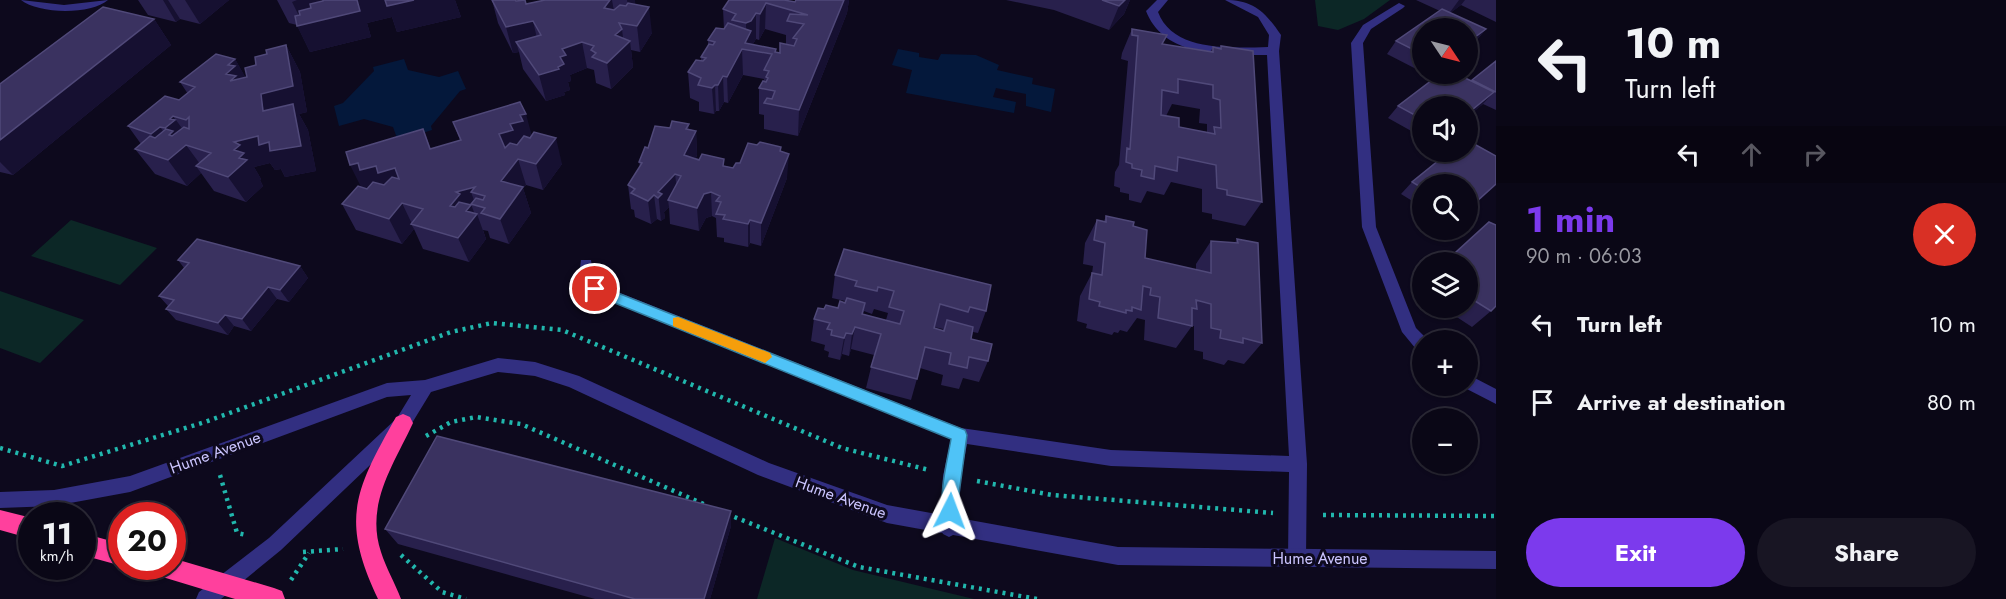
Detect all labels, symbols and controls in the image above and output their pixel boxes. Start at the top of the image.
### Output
text: 10 m [1625,13,1721,74]
north arrow [1412,18,1478,84]
map controls [1412,18,1478,474]
icon: left [1526,24,1604,102]
text: Turn left [1625,69,1715,108]
button: sound [1412,96,1478,162]
icon: left [1672,138,1705,171]
icon: ahead [1735,138,1768,171]
icon: right [1798,138,1831,171]
button: search [1412,174,1478,240]
text: 1 min [1526,193,1615,245]
button: close [1913,203,1976,266]
text: 90 m · 06:03 [1526,242,1642,271]
button: layers [1412,252,1478,318]
pin [569,263,620,314]
icon: arrive [578,272,611,305]
icon: left [1526,308,1559,341]
text: Turn left [1577,308,1662,340]
text: 10 m [1929,308,1976,340]
button: + [1412,330,1478,396]
icon: arrive [1526,386,1559,419]
text: Arrive at destination [1577,386,1786,418]
text: 80 m [1927,386,1976,418]
button: − [1412,408,1478,474]
street label: Hume Avenue [167,425,264,480]
street label: Hume Avenue [792,470,889,525]
position arrow [918,479,982,543]
speed limit sign: 20 [108,502,186,580]
text: 11 [42,512,72,555]
button: Exit [1526,518,1745,587]
button: Share [1757,518,1976,587]
text: km/h [40,545,74,567]
street label: Hume Avenue [1272,547,1368,570]

